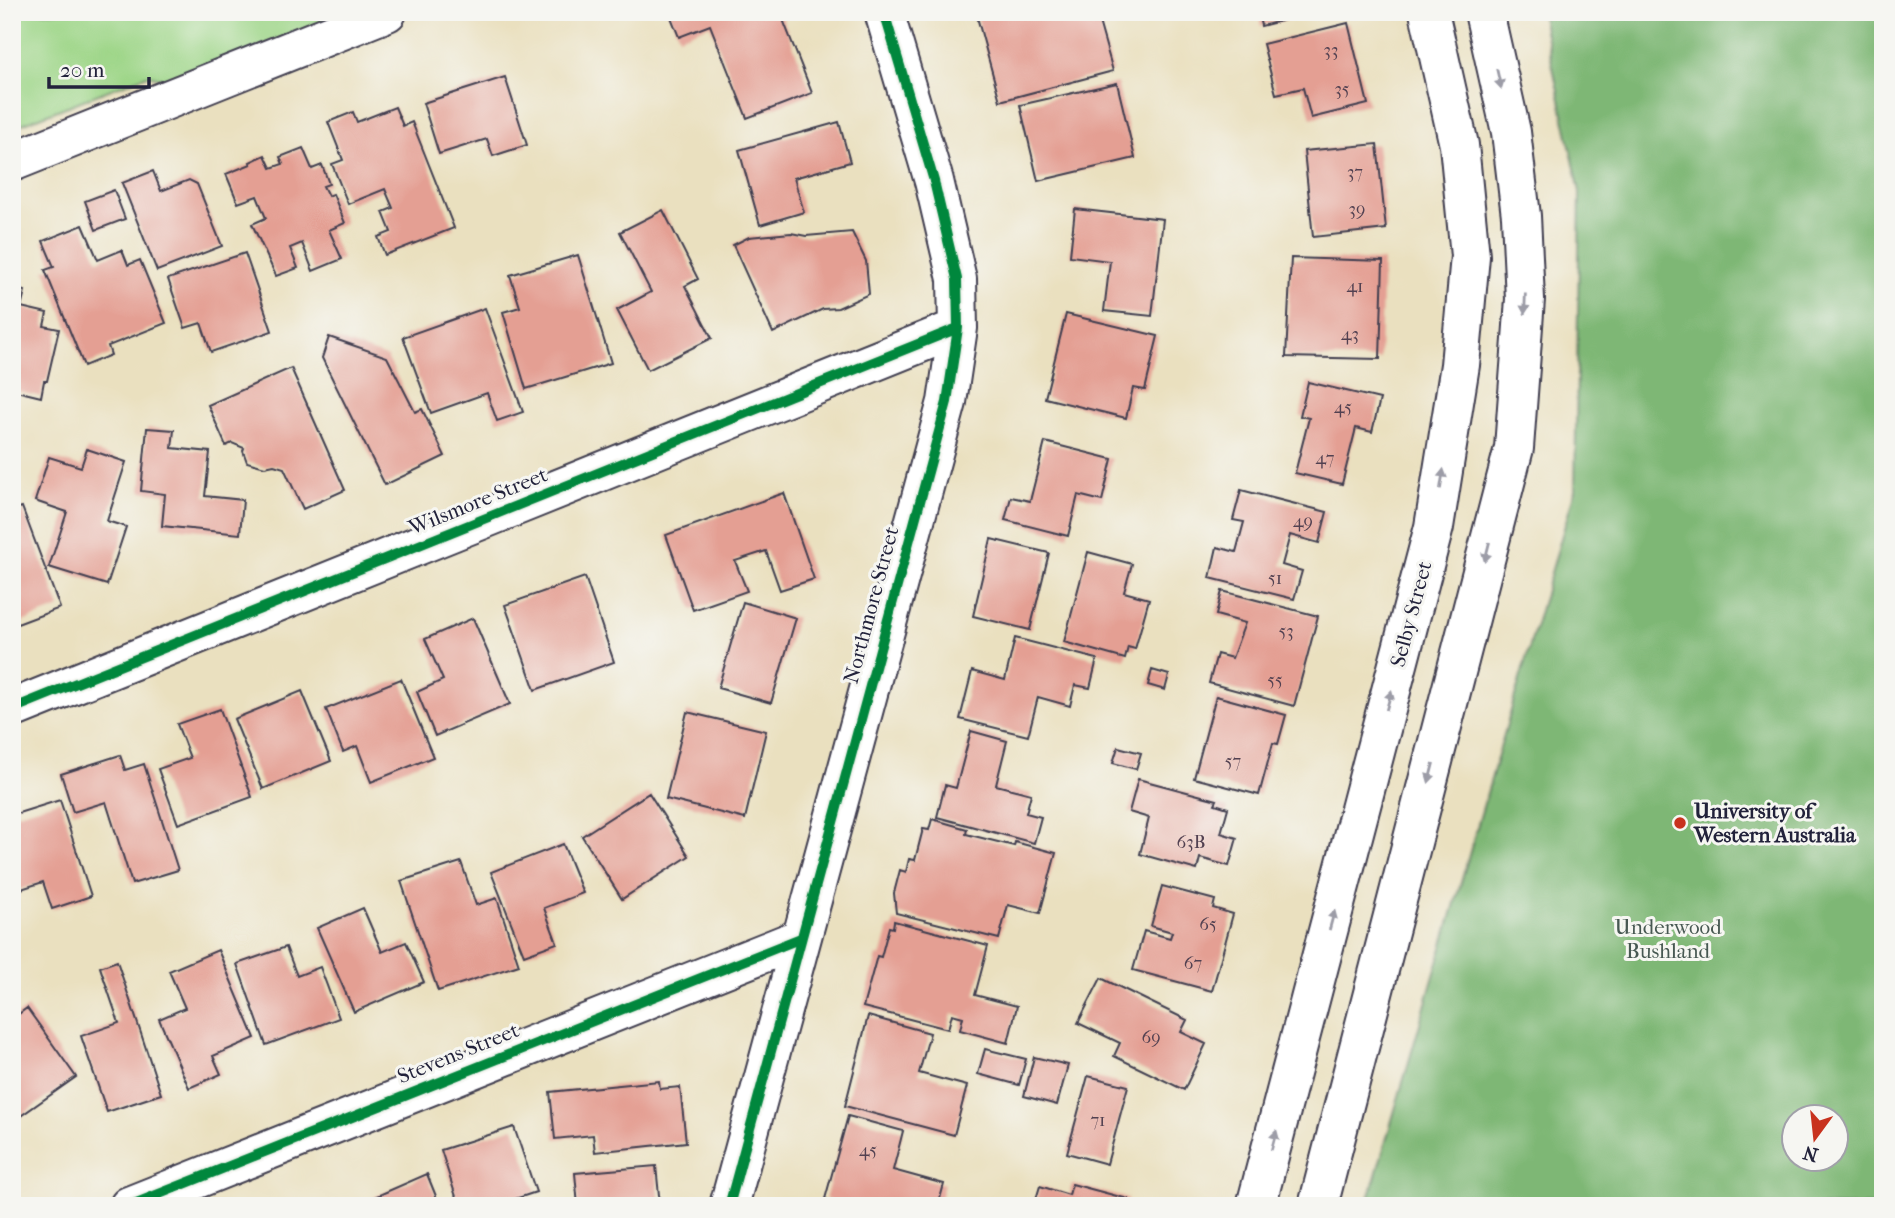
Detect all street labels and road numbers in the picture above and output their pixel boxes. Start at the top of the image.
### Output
street label: Wilsmore Street [404,462,551,540]
street label: Northmore Street [839,523,904,686]
street label: Selby Street [1385,558,1437,669]
street label: Stevens Street [394,1018,523,1088]

